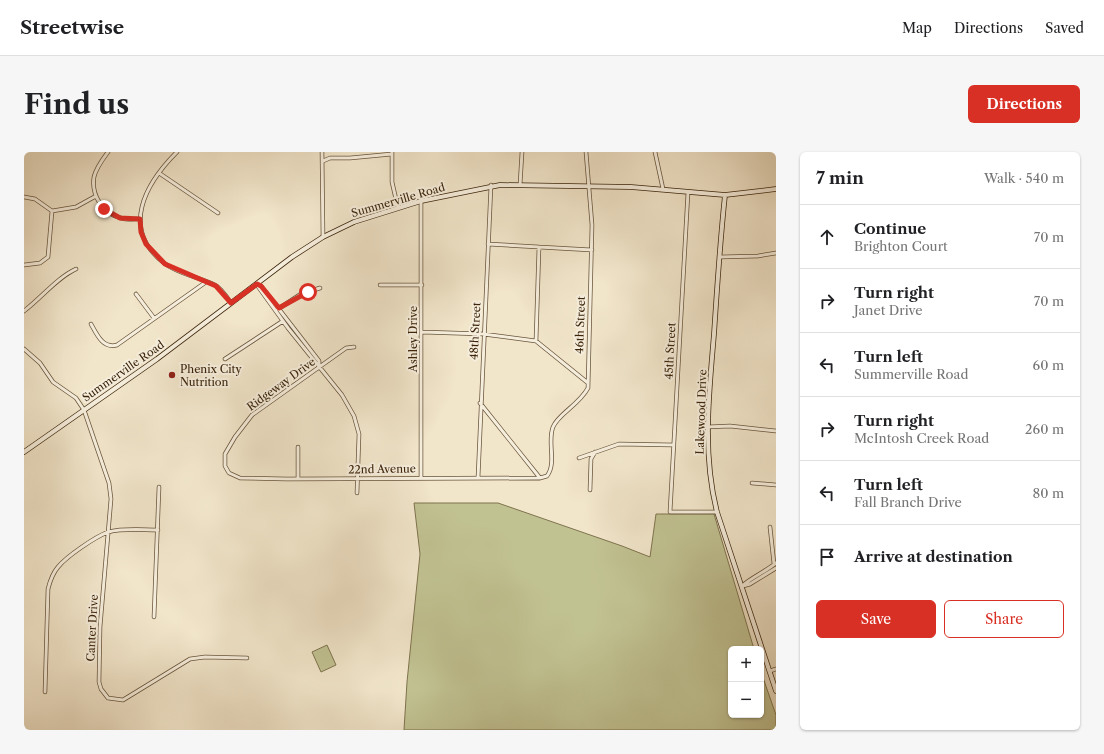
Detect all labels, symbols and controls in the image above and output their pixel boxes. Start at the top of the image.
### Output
text: Streetwise [20,16,124,39]
text: Map [902,19,932,37]
text: Directions [954,19,1023,37]
text: Saved [1045,19,1084,37]
button: Directions [968,85,1080,123]
text: Find us [24,87,129,121]
text: 7 min [816,168,864,188]
text: Walk · 540 m [984,170,1064,186]
street label: Summerville Road [350,180,447,220]
route end [95,200,113,218]
text: Continue [854,219,926,238]
icon: ahead [816,226,838,248]
text: 70 m [1034,229,1064,245]
text: Brighton Court [854,238,948,254]
route start [299,283,317,301]
text: Turn right [854,283,934,302]
icon: right [816,290,838,312]
text: 70 m [1034,293,1064,309]
street label: 46th Street [572,296,588,354]
street label: 48th Street [466,302,484,360]
text: Janet Drive [854,302,923,318]
street label: Ashley Drive [406,306,420,373]
street label: 45th Street [662,322,678,380]
street label: Summerville Road [79,337,167,404]
text: Turn left [854,347,923,366]
street label: Ridgeway Drive [244,354,318,414]
icon: left [816,354,838,376]
text: 60 m [1033,357,1064,373]
place label: Phenix City Nutrition [180,362,242,389]
text: Summerville Road [854,366,968,382]
street label: Lakewood Drive [693,369,709,455]
marker: Phenix City Nutrition [167,370,177,380]
text: Turn right [854,411,934,430]
icon: right [816,418,838,440]
text: 260 m [1025,421,1064,437]
text: McIntosh Creek Road [854,430,989,446]
street label: 22nd Avenue [348,461,416,477]
text: Turn left [854,475,923,494]
icon: left [816,482,838,504]
text: 80 m [1032,485,1064,501]
text: Fall Branch Drive [854,494,962,510]
icon: arrive [816,546,838,568]
text: Arrive at destination [854,547,1013,566]
street label: Canter Drive [83,594,101,662]
button: Save [816,600,936,638]
button: Share [944,600,1064,638]
map controls [728,646,764,718]
button: + [728,646,764,682]
button: − [728,682,764,718]

